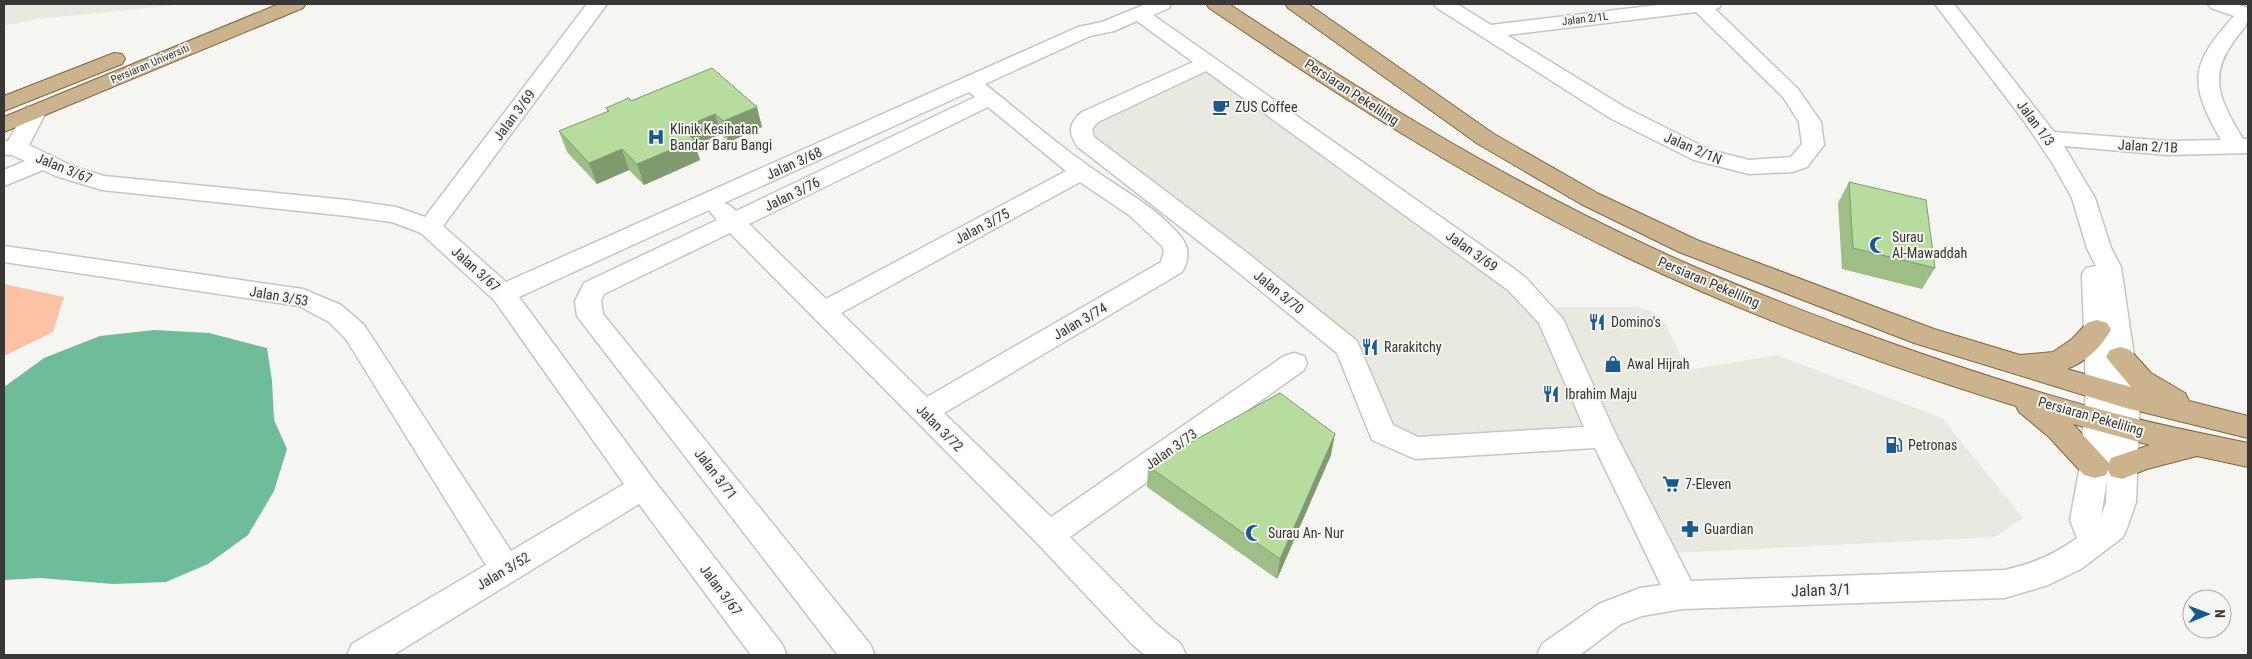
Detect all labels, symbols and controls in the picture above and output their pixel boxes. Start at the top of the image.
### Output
street label: Jalan 2/1L [1561,10,1609,28]
street label: Persiaran Universiti [109,42,191,86]
street label: Persiaran Pekeliling [1302,56,1402,128]
street label: Jalan 3/69 [490,86,538,144]
cafe icon: ZUS Coffee [1211,97,1231,117]
street label: Jalan 1/3 [2014,97,2058,149]
place label: ZUS Coffee [1235,99,1298,115]
place label: Klinik Kesihatan Bandar Baru Bangi [670,121,772,153]
hospital icon: Klinik Kesihatan Bandar Baru Bangi [646,127,666,147]
street label: Jalan 2/1N [1662,129,1724,167]
street label: Jalan 2/1B [2118,136,2178,156]
street label: Jalan 3/68 [764,144,824,182]
street label: Jalan 3/67 [33,149,95,187]
street label: Jalan 3/76 [762,174,822,214]
street label: Jalan 3/75 [952,205,1012,247]
street label: Jalan 3/69 [1443,227,1501,275]
place label: Surau Al-Mawaddah [1892,229,1967,261]
mosque icon: Surau Al-Mawaddah [1868,235,1888,255]
street label: Jalan 3/67 [449,243,503,295]
street label: Persiaran Pekeliling [1656,253,1762,311]
street label: Jalan 3/70 [1251,267,1307,317]
street label: Jalan 3/53 [248,283,310,309]
street label: Jalan 3/74 [1050,299,1110,343]
restaurant icon: Domino's [1587,312,1607,332]
place label: Domino's [1611,314,1661,330]
restaurant icon: Rarakitchy [1360,337,1380,357]
place label: Rarakitchy [1384,339,1442,355]
shop icon: Awal Hijrah [1603,354,1623,374]
place label: Awal Hijrah [1627,356,1690,372]
restaurant icon: Ibrahim Maju [1541,384,1561,404]
place label: Ibrahim Maju [1565,386,1637,402]
street label: Persiaran Pekeliling [2036,393,2146,439]
street label: Jalan 3/72 [913,401,967,455]
street label: Jalan 3/73 [1142,425,1200,473]
fuel station icon: Petronas [1884,435,1904,455]
place label: Petronas [1908,437,1957,453]
street label: Jalan 3/71 [691,446,741,502]
supermarket icon: 7-Eleven [1661,474,1681,494]
place label: 7-Eleven [1685,476,1731,492]
pharmacy icon: Guardian [1680,519,1700,539]
place label: Guardian [1704,521,1754,537]
mosque icon: Surau An- Nur [1244,523,1264,543]
place label: Surau An- Nur [1268,525,1344,541]
street label: Jalan 3/52 [473,549,533,593]
street label: Jalan 3/67 [697,561,745,619]
street label: Jalan 3/1 [1791,579,1851,601]
north arrow [2182,589,2232,639]
text: N [2212,609,2228,618]

